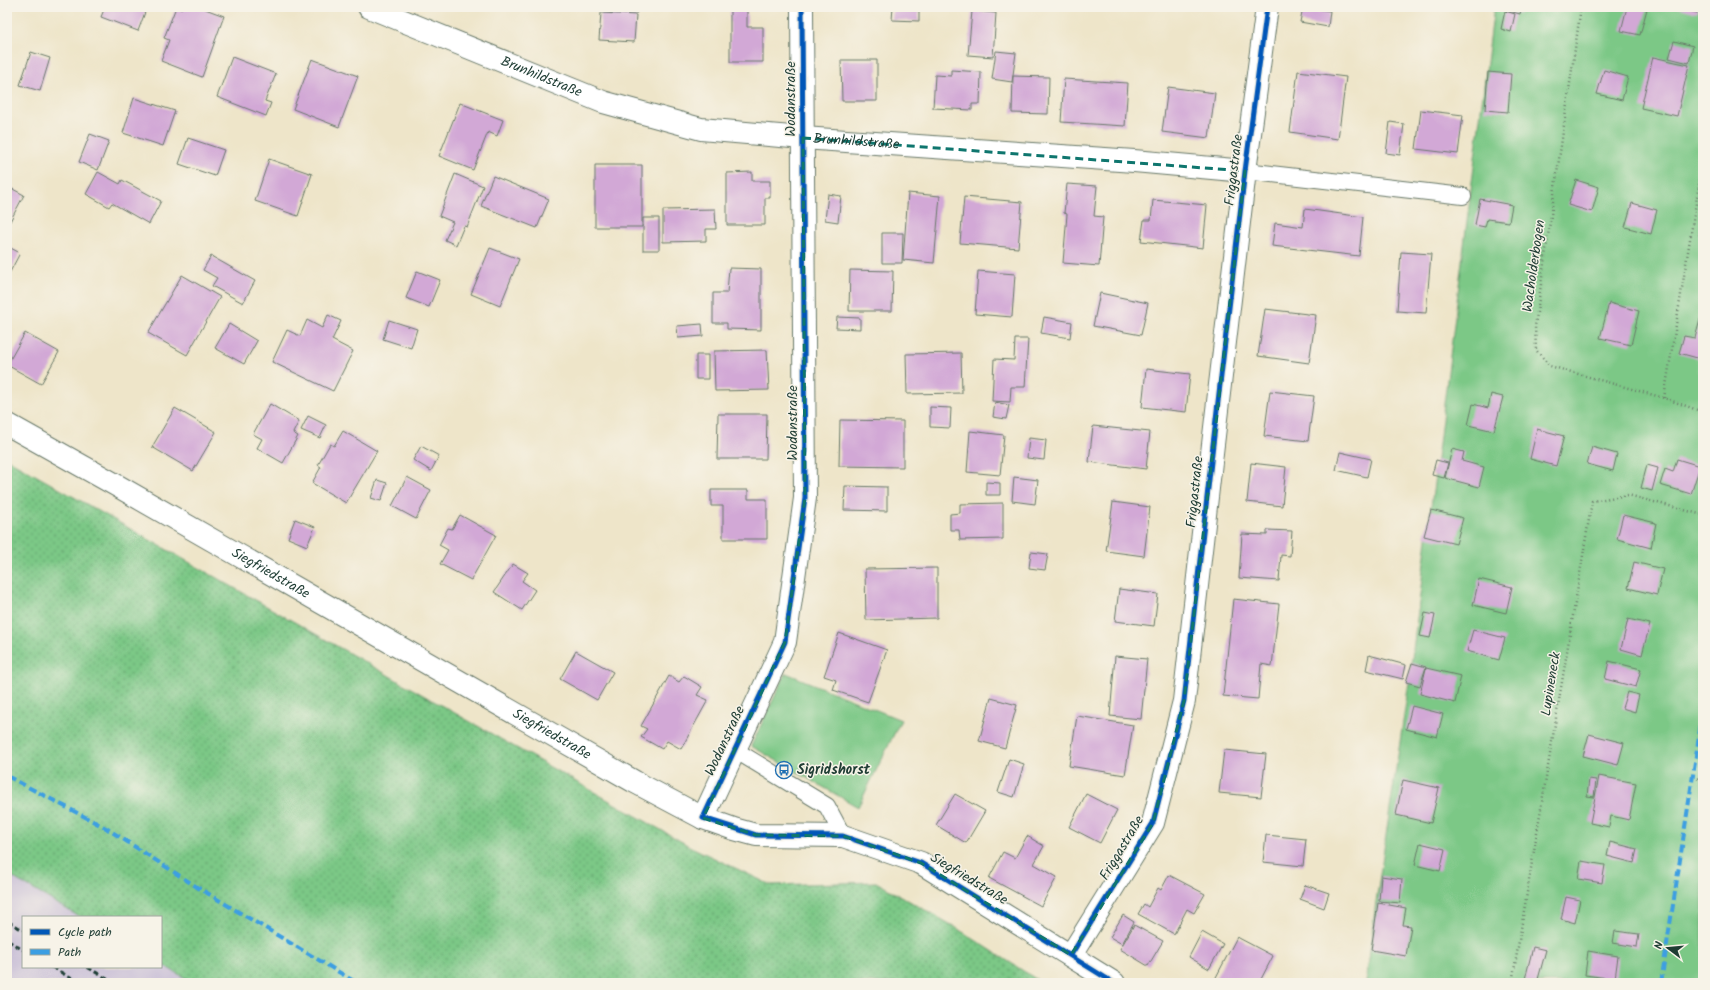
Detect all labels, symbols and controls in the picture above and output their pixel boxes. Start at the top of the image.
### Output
street label: Brunhildstraße [497,51,586,104]
street label: Wodanstraße [780,61,802,137]
street label: Brunhildstraße [813,128,901,156]
street label: Friggastraße [1219,132,1249,207]
street label: Wacholderbogen [1517,218,1551,314]
street label: Wodanstraße [782,385,804,461]
street label: Friggastraße [1180,454,1210,529]
street label: Siegfriedstraße [227,542,315,605]
street label: Lupineneck [1535,650,1567,718]
street label: Wodanstraße [699,702,751,780]
street label: Siegfriedstraße [508,703,596,766]
place label: Sigridshorst [797,759,871,781]
bus stop icon: Sigridshorst [774,760,794,780]
street label: Friggastraße [1094,811,1150,885]
street label: Siegfriedstraße [926,847,1013,911]
legend [22,916,162,968]
text: Cycle path [58,923,112,942]
north arrow [1648,928,1688,968]
text: N [1650,940,1669,951]
text: Path [58,943,81,962]

